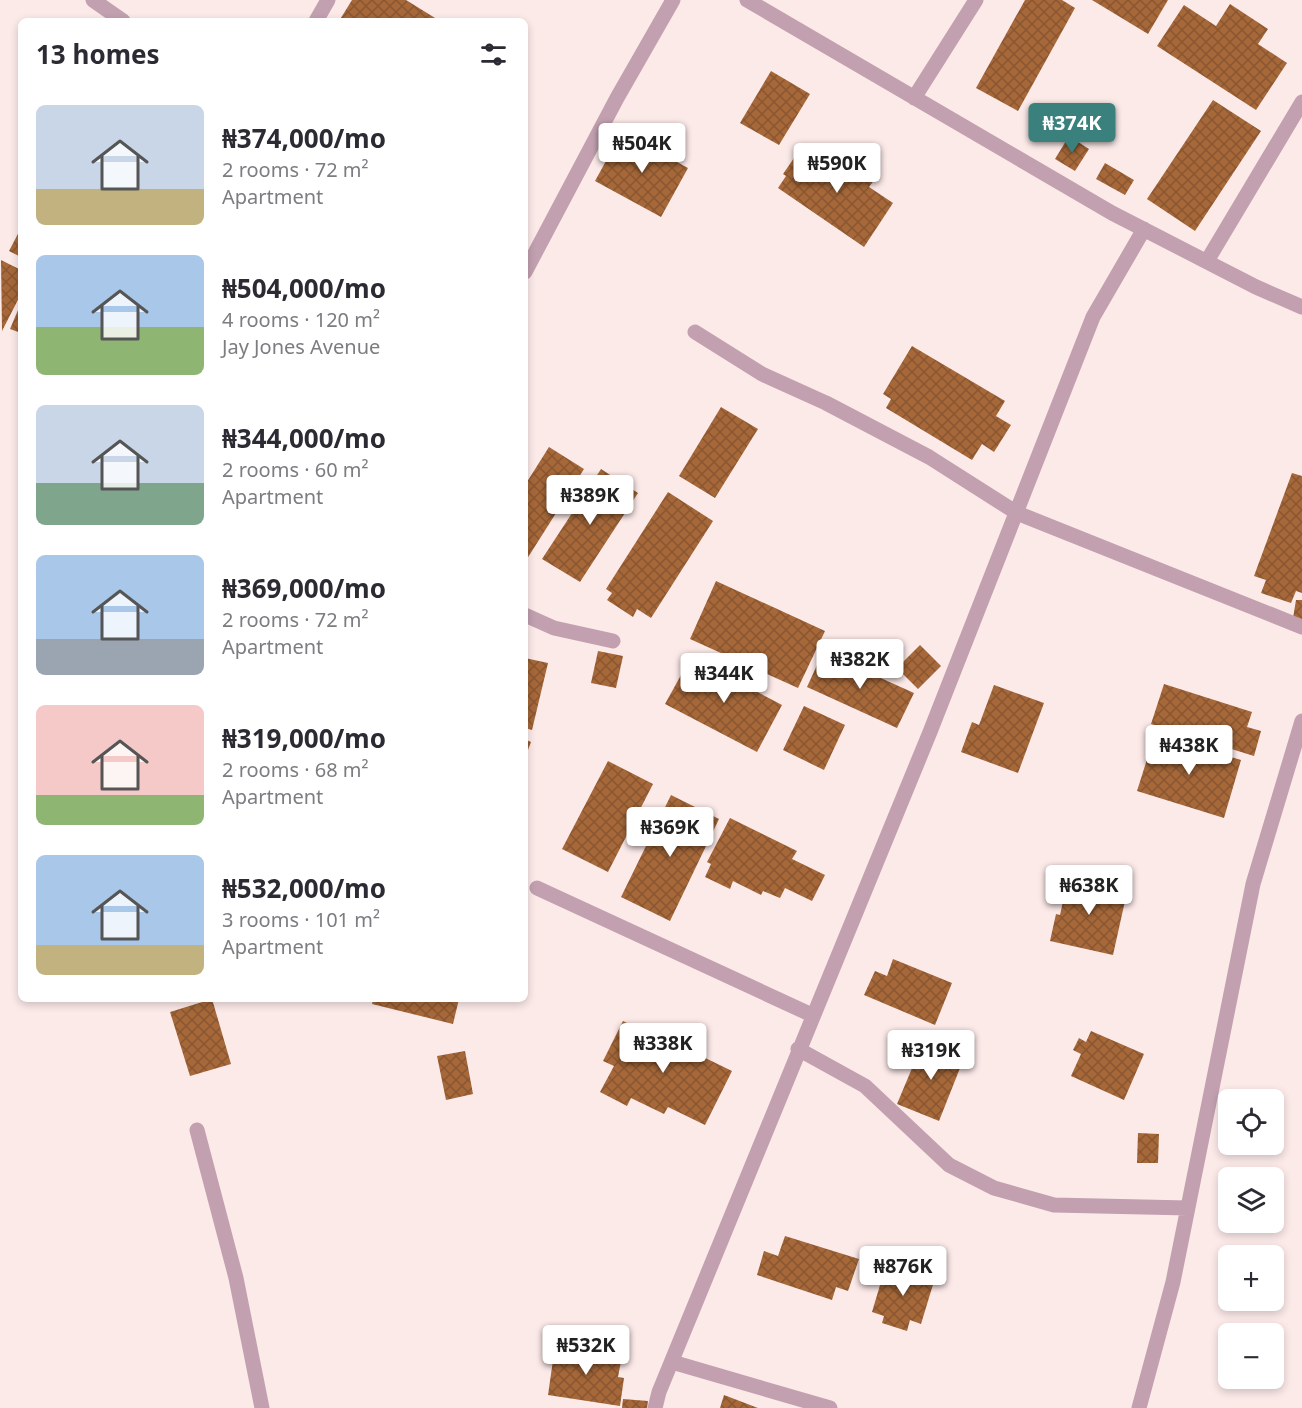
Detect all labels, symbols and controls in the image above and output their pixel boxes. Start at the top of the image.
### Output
text: 13 homes [36,36,160,72]
icon: filters [477,38,510,71]
pin: ₦374K [1030,103,1114,154]
text: ₦374K [1042,109,1102,136]
text: ₦374,000/mo [222,120,386,156]
pin: ₦504K [600,123,684,174]
icon: home [84,129,156,201]
text: ₦504K [612,129,672,156]
pin: ₦590K [795,143,879,194]
text: ₦590K [807,149,867,176]
text: 2 rooms · 72 m² [222,156,369,183]
text: Apartment [222,183,323,210]
text: ₦504,000/mo [222,270,386,306]
icon: home [84,279,156,351]
text: 4 rooms · 120 m² [222,306,380,333]
text: Jay Jones Avenue [222,333,380,360]
text: ₦344,000/mo [222,420,386,456]
icon: home [84,429,156,501]
text: 2 rooms · 60 m² [222,456,369,483]
pin: ₦389K [548,475,632,526]
text: ₦389K [560,481,620,508]
text: Apartment [222,483,323,510]
text: ₦369,000/mo [222,570,386,606]
icon: home [84,579,156,651]
text: 2 rooms · 72 m² [222,606,369,633]
text: Apartment [222,633,323,660]
pin: ₦382K [818,639,902,690]
text: ₦382K [830,645,890,672]
pin: ₦344K [682,653,766,704]
text: ₦344K [694,659,754,686]
text: ₦319,000/mo [222,720,386,756]
pin: ₦438K [1147,725,1231,776]
icon: home [84,729,156,801]
text: ₦438K [1159,731,1219,758]
text: 2 rooms · 68 m² [222,756,369,783]
text: Apartment [222,783,323,810]
pin: ₦369K [628,807,712,858]
text: ₦369K [640,813,700,840]
pin: ₦638K [1047,865,1131,916]
text: ₦532,000/mo [222,870,386,906]
text: ₦638K [1059,871,1119,898]
icon: home [84,879,156,951]
text: 3 rooms · 101 m² [222,906,380,933]
text: Apartment [222,933,323,960]
pin: ₦338K [621,1023,705,1074]
text: ₦338K [633,1029,693,1056]
pin: ₦319K [889,1030,973,1081]
text: ₦319K [901,1036,961,1063]
map controls [1218,1089,1284,1389]
button: locate [1218,1089,1284,1155]
button: layers [1218,1167,1284,1233]
button: + [1218,1245,1284,1311]
pin: ₦876K [861,1246,945,1297]
text: ₦876K [873,1252,933,1279]
button: − [1218,1323,1284,1389]
pin: ₦532K [544,1325,628,1376]
text: ₦532K [556,1331,616,1358]

